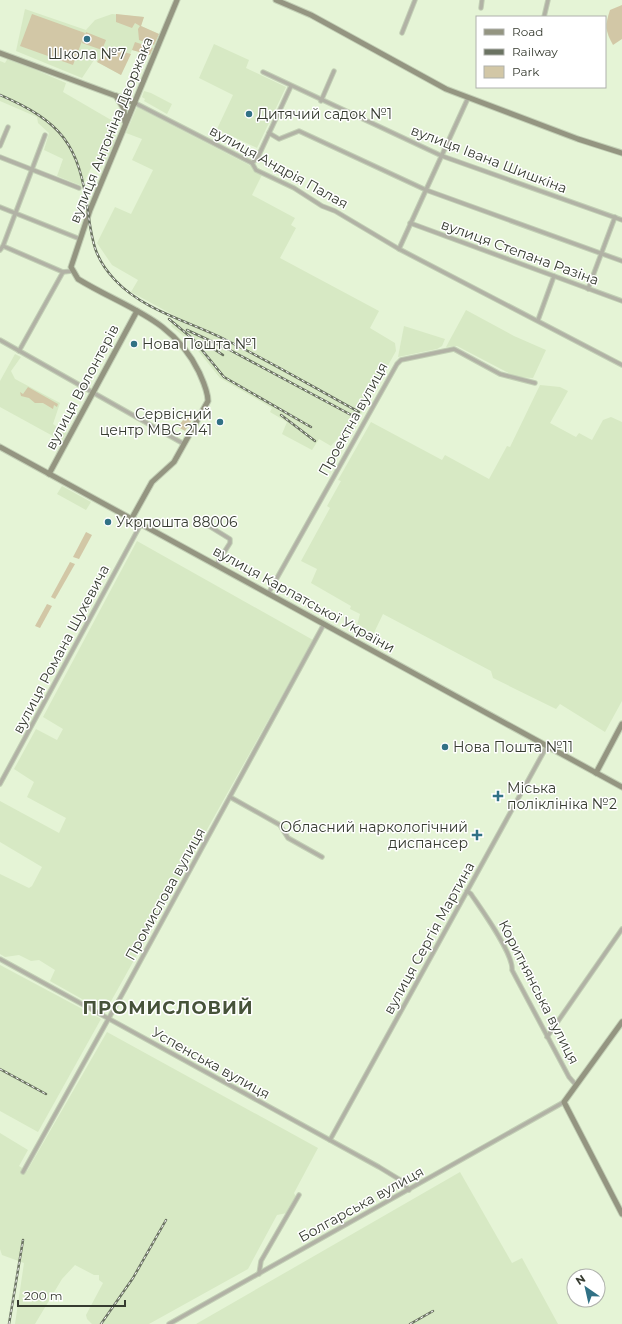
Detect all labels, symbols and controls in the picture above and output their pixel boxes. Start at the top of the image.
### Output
legend [476,16,606,88]
text: Road [512,24,543,39]
street label: вулиця Антоніна Дворжака [65,34,157,226]
marker: Школа №7 [82,34,92,44]
text: Railway [512,44,558,59]
place label: Школа №7 [48,45,126,63]
text: Park [512,64,540,79]
place label: Дитячий садок №1 [257,105,392,123]
marker: Дитячий садок №1 [244,109,254,119]
street label: вулиця Андрія Палая [206,121,352,213]
street label: вулиця Івана Шишкіна [408,121,570,197]
street label: вулиця Степана Разіна [439,215,601,289]
street label: вулиця Волонтерів [41,321,123,453]
place label: Нова Пошта №1 [142,335,257,353]
marker: Нова Пошта №1 [129,339,139,349]
street label: Проектна вулиця [314,359,392,479]
place label: Сервісний центр МВС 2141 [100,405,212,439]
marker: Сервісний центр МВС 2141 [215,417,225,427]
place label: Укрпошта 88006 [116,513,238,531]
marker: Укрпошта 88006 [103,517,113,527]
street label: вулиця Карпатської України [210,541,398,657]
street label: вулиця Романа Шухевича [9,561,113,737]
place label: Нова Пошта №11 [453,738,573,756]
marker: Нова Пошта №11 [440,742,450,752]
place label: Міська поліклініка №2 [507,779,617,813]
marker: Міська поліклініка №2 [492,790,504,802]
place label: Обласний наркологічний диспансер [280,818,468,852]
street label: Промислова вулиця [121,824,209,964]
marker: Обласний наркологічний диспансер [471,829,483,841]
street label: вулиця Сергія Мартина [380,859,478,1017]
street label: Коритнянська вулиця [495,917,583,1067]
district label: ПРОМИСЛОВИЙ [82,997,254,1019]
street label: Успенська вулиця [149,1023,273,1103]
street label: Болгарська вулиця [295,1162,427,1246]
north arrow [566,1268,606,1308]
text: N [573,1271,588,1288]
scale bar [18,1282,125,1308]
text: 200 m [24,1288,63,1303]

